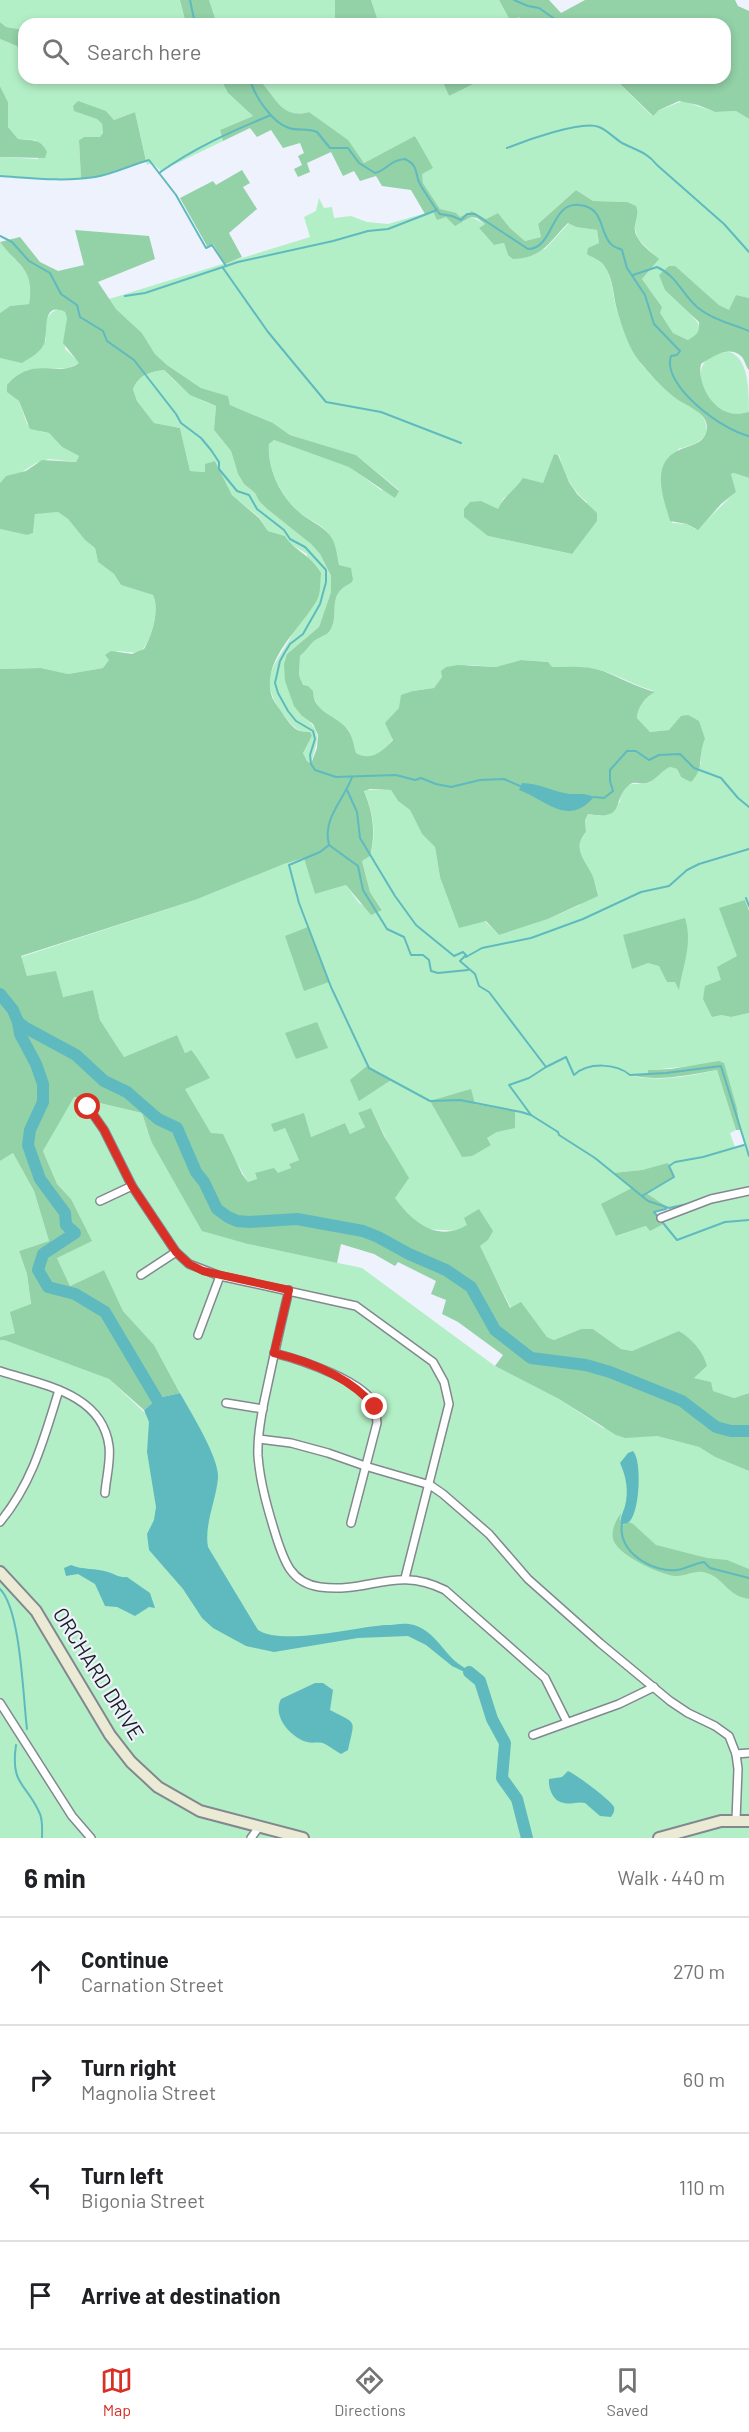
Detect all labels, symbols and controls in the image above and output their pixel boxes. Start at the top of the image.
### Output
search box [18,18,731,84]
icon: search [39,35,72,68]
text: Search here [87,38,201,64]
route start [74,1093,100,1119]
route end [361,1393,387,1419]
street label: ORCHARD DRIVE [49,1602,150,1744]
text: 6 min [24,1862,86,1893]
text: Walk · 440 m [617,1865,725,1889]
text: Continue [81,1946,169,1972]
icon: ahead [24,1955,57,1988]
text: 270 m [673,1959,725,1983]
text: Carnation Street [81,1972,224,1996]
text: Turn right [81,2054,176,2080]
icon: right [24,2063,57,2096]
text: 60 m [683,2067,725,2091]
text: Magnolia Street [81,2080,216,2104]
text: Turn left [81,2162,164,2188]
icon: left [24,2171,57,2204]
text: 110 m [679,2175,725,2199]
text: Bigonia Street [81,2188,205,2212]
icon: arrive [24,2279,57,2312]
text: Arrive at destination [81,2282,280,2308]
tab: Map [100,2364,133,2419]
tab: Directions [334,2364,406,2419]
tab: Saved [607,2364,649,2419]

